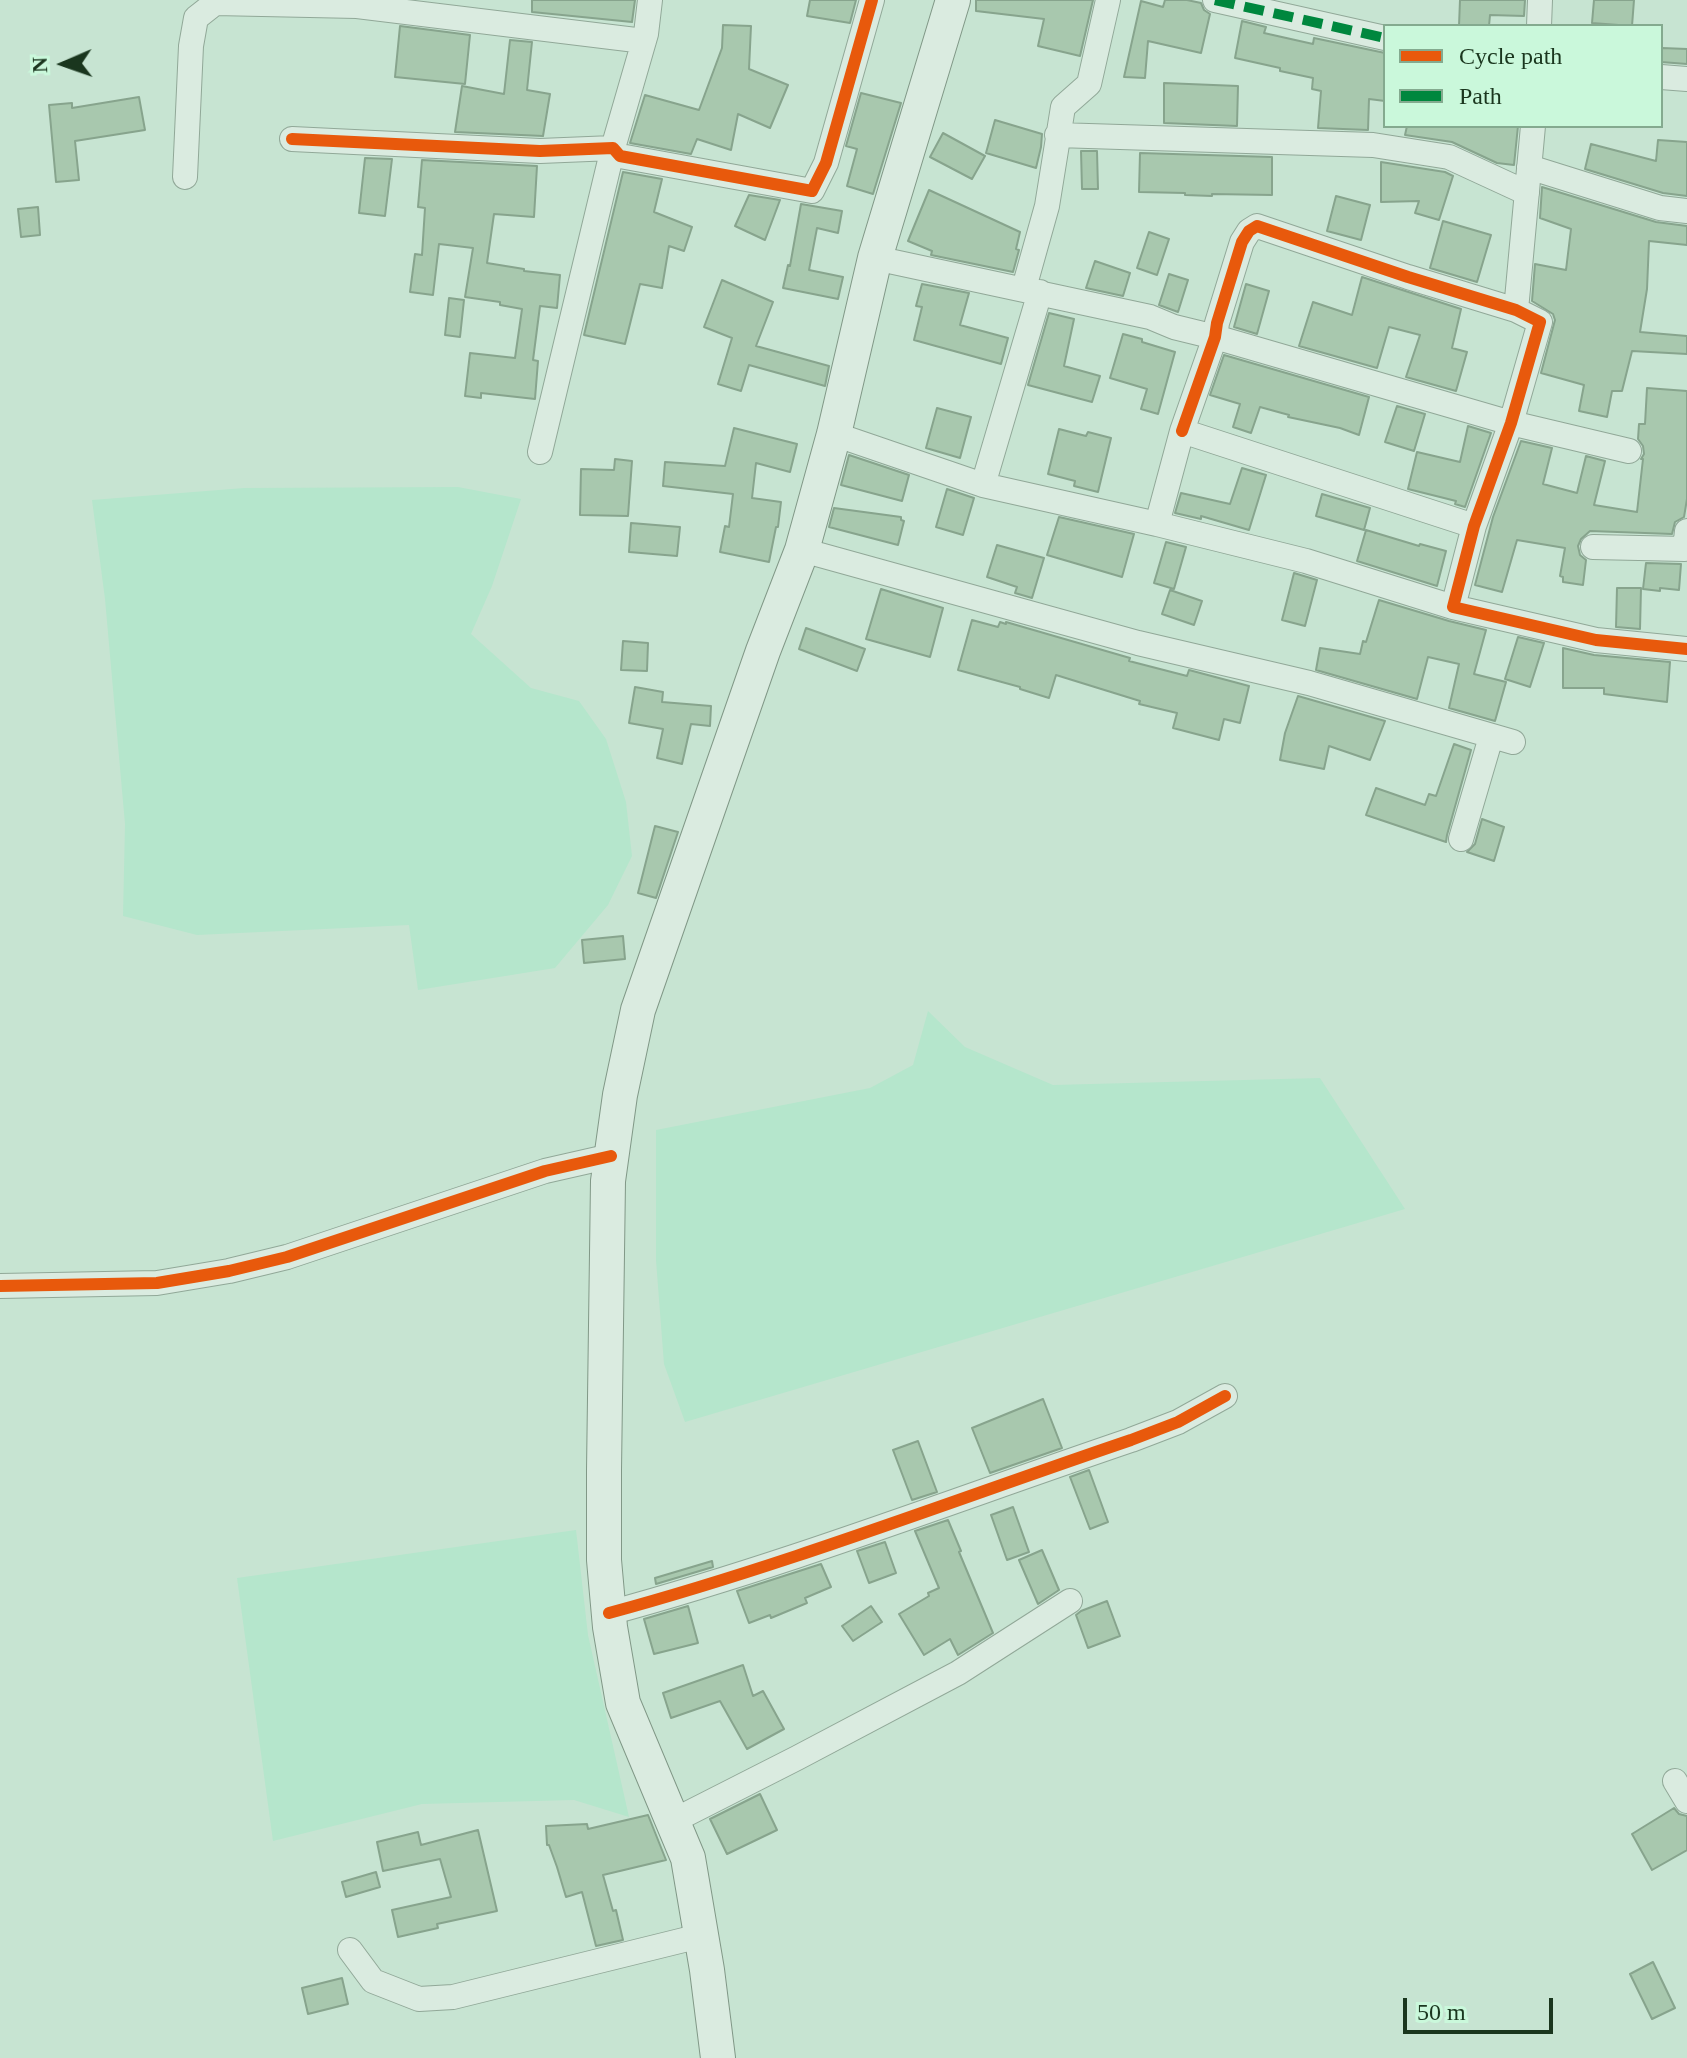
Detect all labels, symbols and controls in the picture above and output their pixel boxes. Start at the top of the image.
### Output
north arrow [24,24,104,104]
legend [1383,24,1663,128]
text: Cycle path [1459,43,1562,69]
text: N [27,56,52,73]
text: Path [1459,83,1502,109]
scale bar [1407,1982,1557,2032]
text: 50 m [1417,1999,1466,2025]

